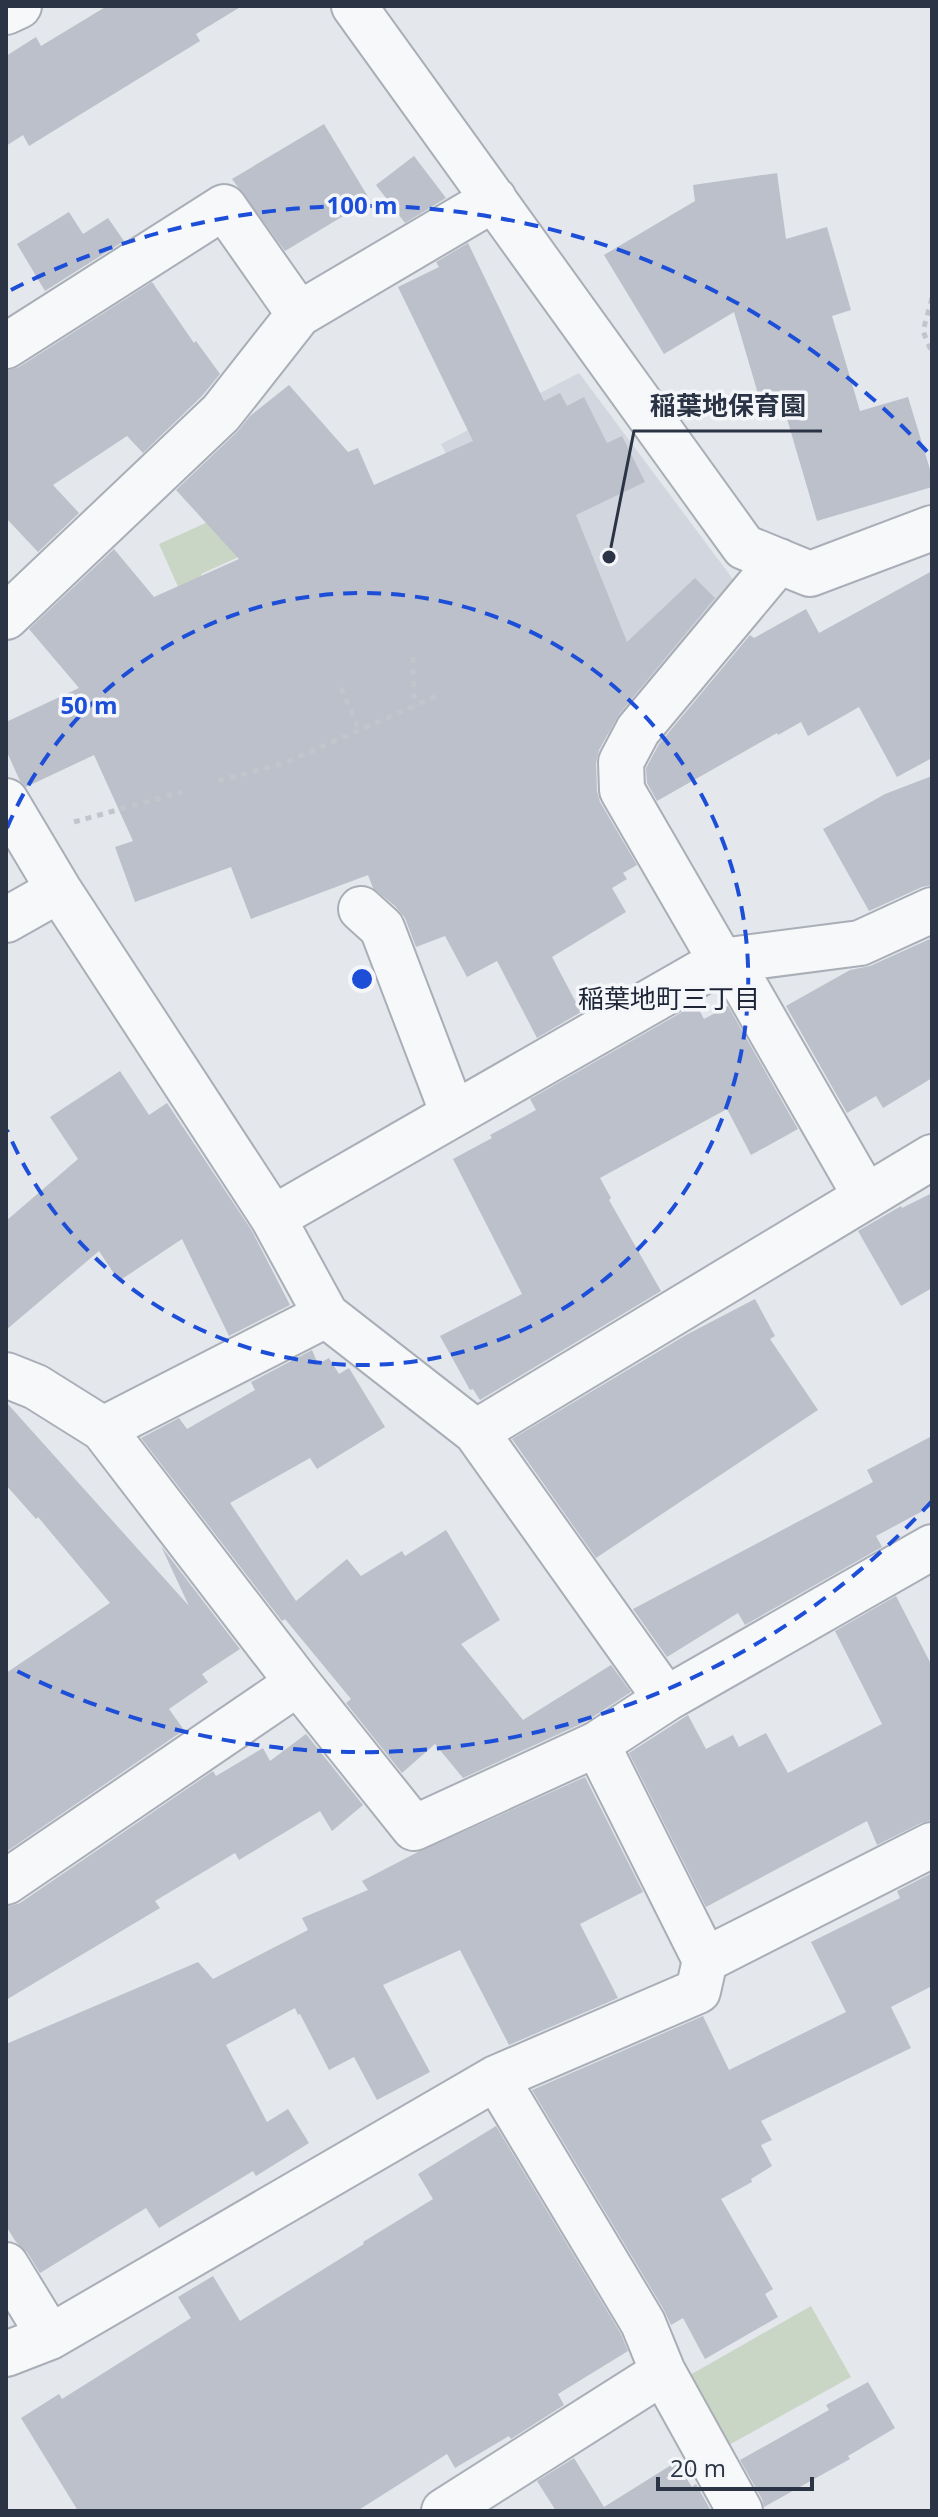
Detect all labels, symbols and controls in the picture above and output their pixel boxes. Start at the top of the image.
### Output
text: 100 m [327,188,397,221]
callout: 稲葉地保育園 [634,381,822,431]
text: 稲葉地保育園 [650,387,806,423]
text: 50 m [60,688,118,721]
centre of rings [348,965,376,993]
district label: 稲葉地町三丁目 [578,980,760,1016]
scale bar [658,2441,812,2491]
text: 20 m [670,2451,726,2484]

